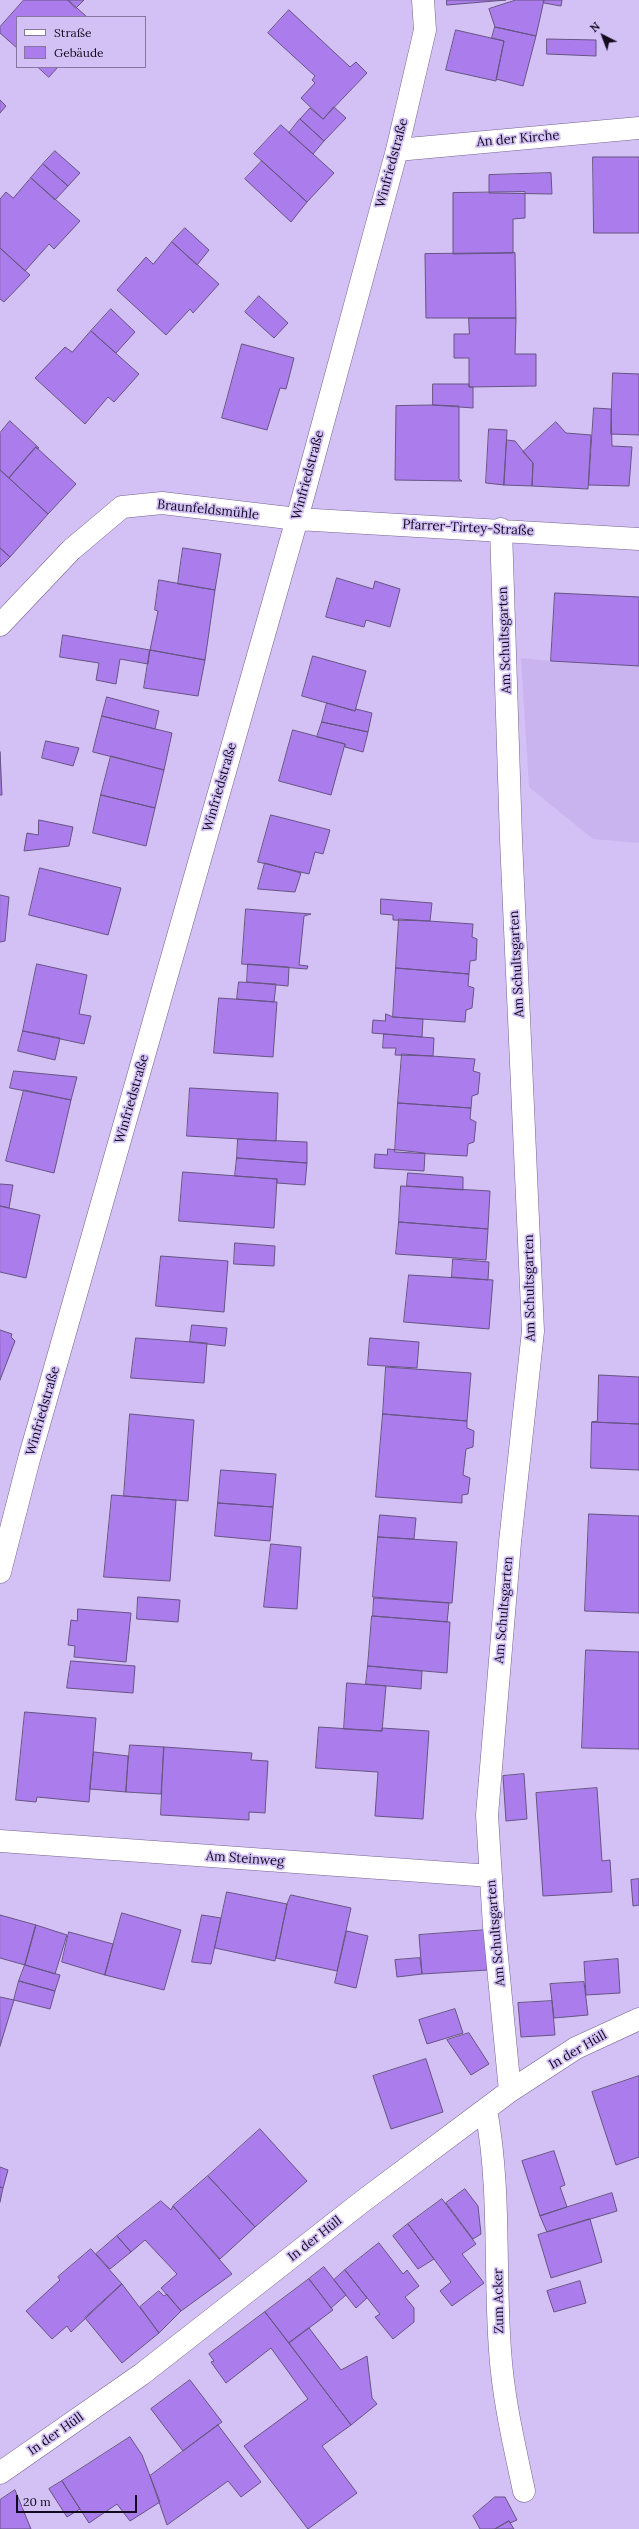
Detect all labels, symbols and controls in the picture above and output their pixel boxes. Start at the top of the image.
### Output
legend [16,16,146,68]
north arrow [583,16,623,56]
text: N [587,19,603,35]
text: Straße [54,25,91,40]
text: Gebäude [54,45,104,60]
street label: Winfriedstraße [373,117,411,209]
street label: An der Kirche [476,128,560,150]
street label: Winfriedstraße [289,429,327,521]
street label: Braunfeldsmühle [156,497,260,523]
street label: Pfarrer-Tirtey-Straße [402,517,534,539]
street label: Am Schultsgarten [495,586,515,694]
street label: Winfriedstraße [200,741,240,833]
street label: Am Schultsgarten [506,910,528,1018]
street label: Winfriedstraße [112,1053,152,1145]
street label: Am Schultsgarten [521,1234,539,1342]
street label: Winfriedstraße [23,1365,63,1457]
street label: Am Schultsgarten [492,1556,516,1664]
street label: Am Steinweg [205,1848,285,1870]
street label: Am Schultsgarten [484,1879,508,1987]
street label: In der Hüll [546,2027,610,2073]
street label: In der Hüll [285,2213,345,2265]
street label: Zum Acker [491,2268,507,2334]
street label: In der Hüll [25,2409,87,2459]
scale bar [18,2487,139,2513]
text: 20 m [23,2494,51,2509]

